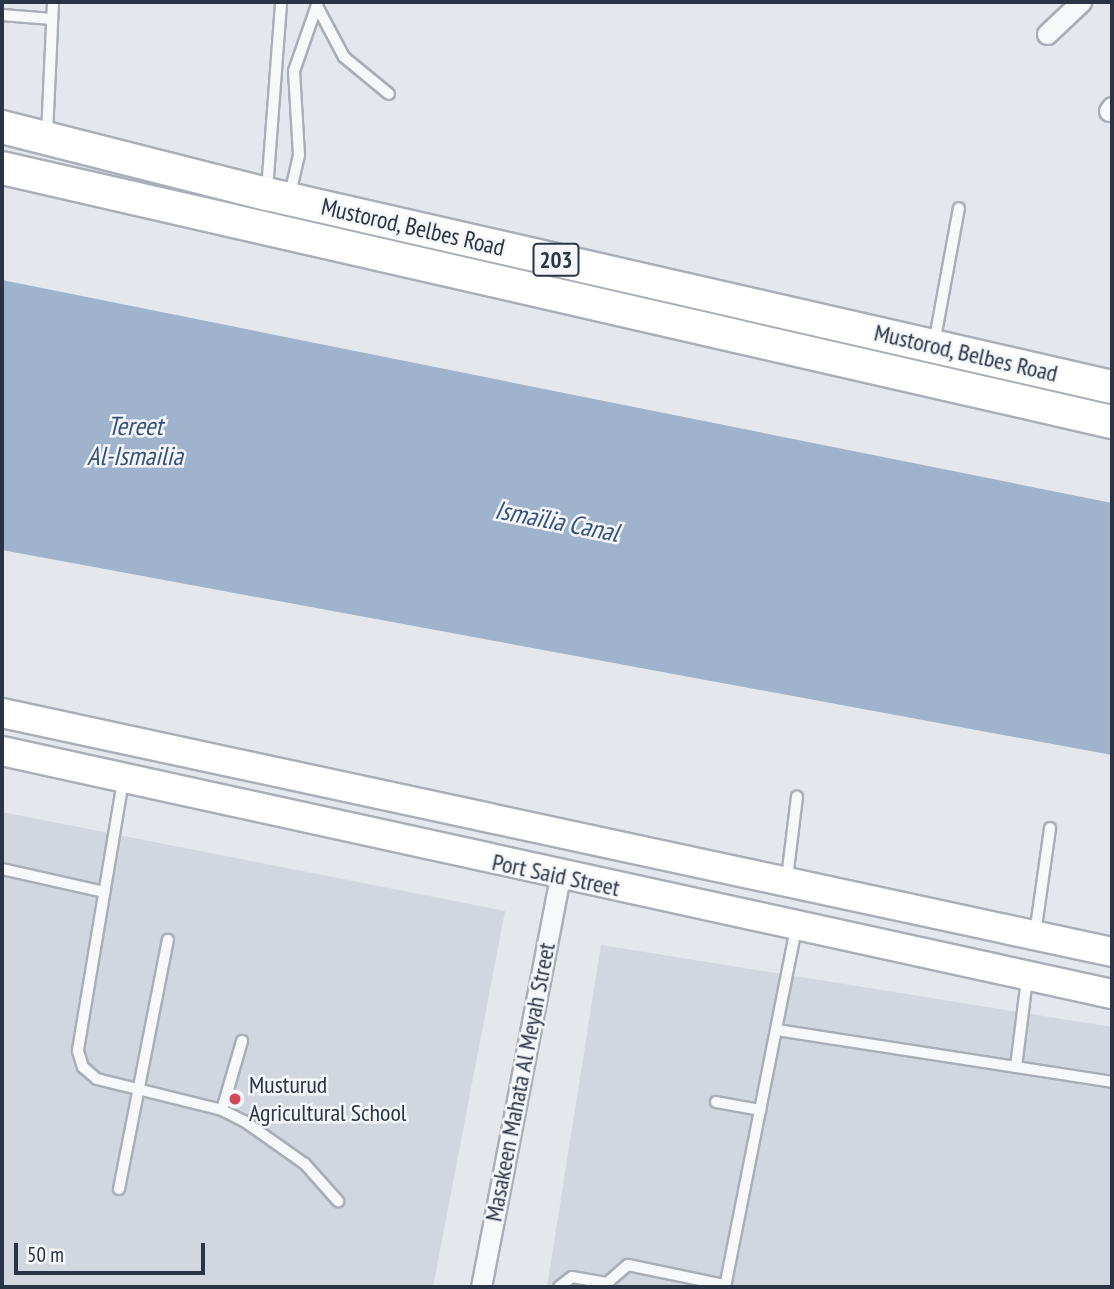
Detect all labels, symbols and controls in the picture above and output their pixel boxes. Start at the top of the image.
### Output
street label: Mustorod, Belbes Road [318,192,508,262]
road number: 203 [532,241,580,280]
street label: Mustorod, Belbes Road [871,318,1061,388]
water label: Tereet Al-Ismailia [87,410,183,472]
water label: Ismaïlia Canal [493,494,621,548]
street label: Port Said Street [490,847,622,903]
street label: Masakeen Mahata Al Meyah Street [479,940,561,1224]
place label: Musturud Agricultural School [249,1071,406,1127]
marker: Musturud Agricultural School [227,1091,243,1107]
scale bar [18,1230,208,1274]
text: 50 m [27,1241,64,1268]

